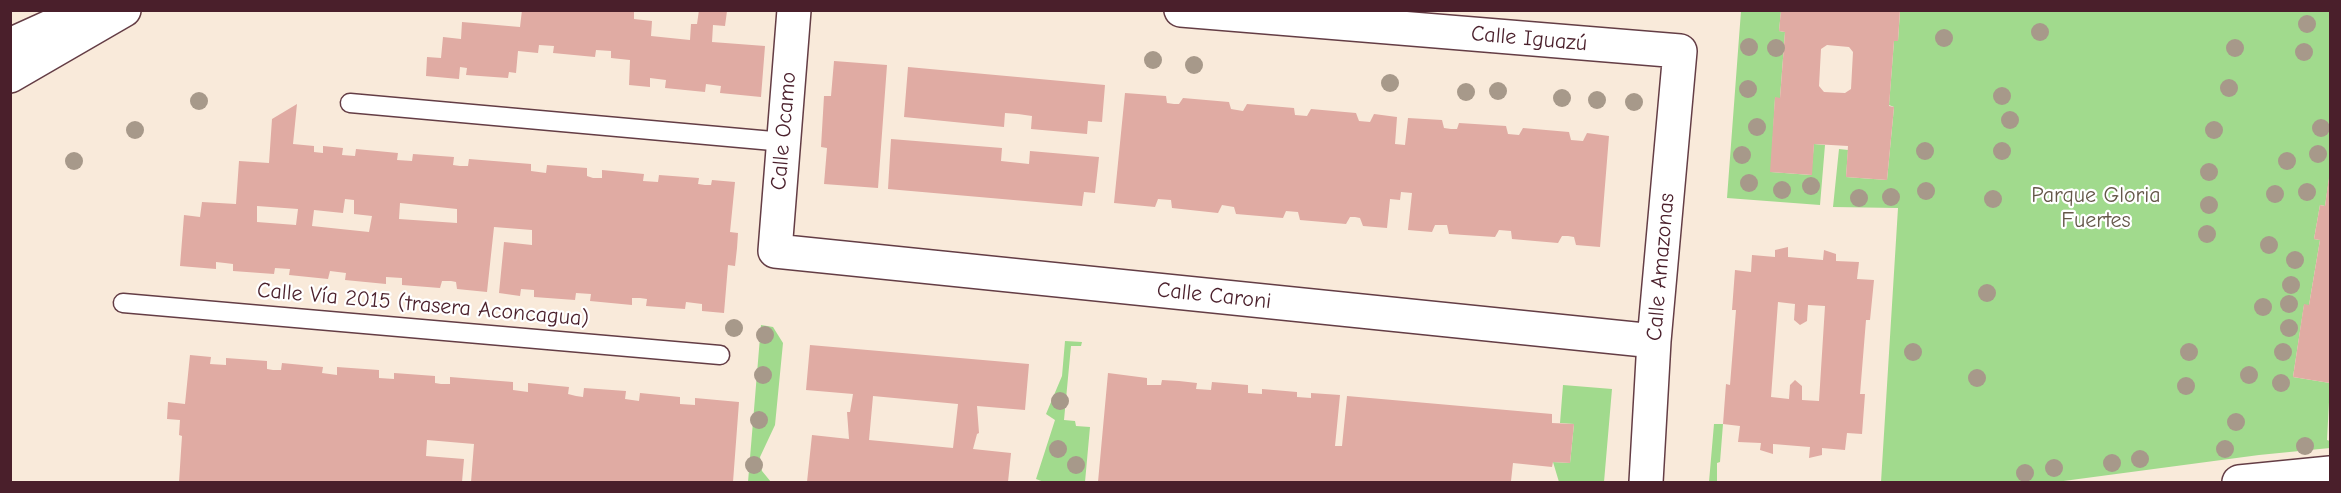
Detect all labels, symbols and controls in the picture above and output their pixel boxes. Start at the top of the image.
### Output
street label: Calle Iguazú [1470,21,1588,57]
street label: Calle Ocamo [766,71,802,191]
park label: Parque Gloria Fuertes [2031,183,2161,234]
street label: Calle Amazonas [1641,192,1681,342]
street label: Calle Vía 2015 (trasera Aconcagua) [256,277,590,333]
street label: Calle Caroni [1155,277,1273,315]

